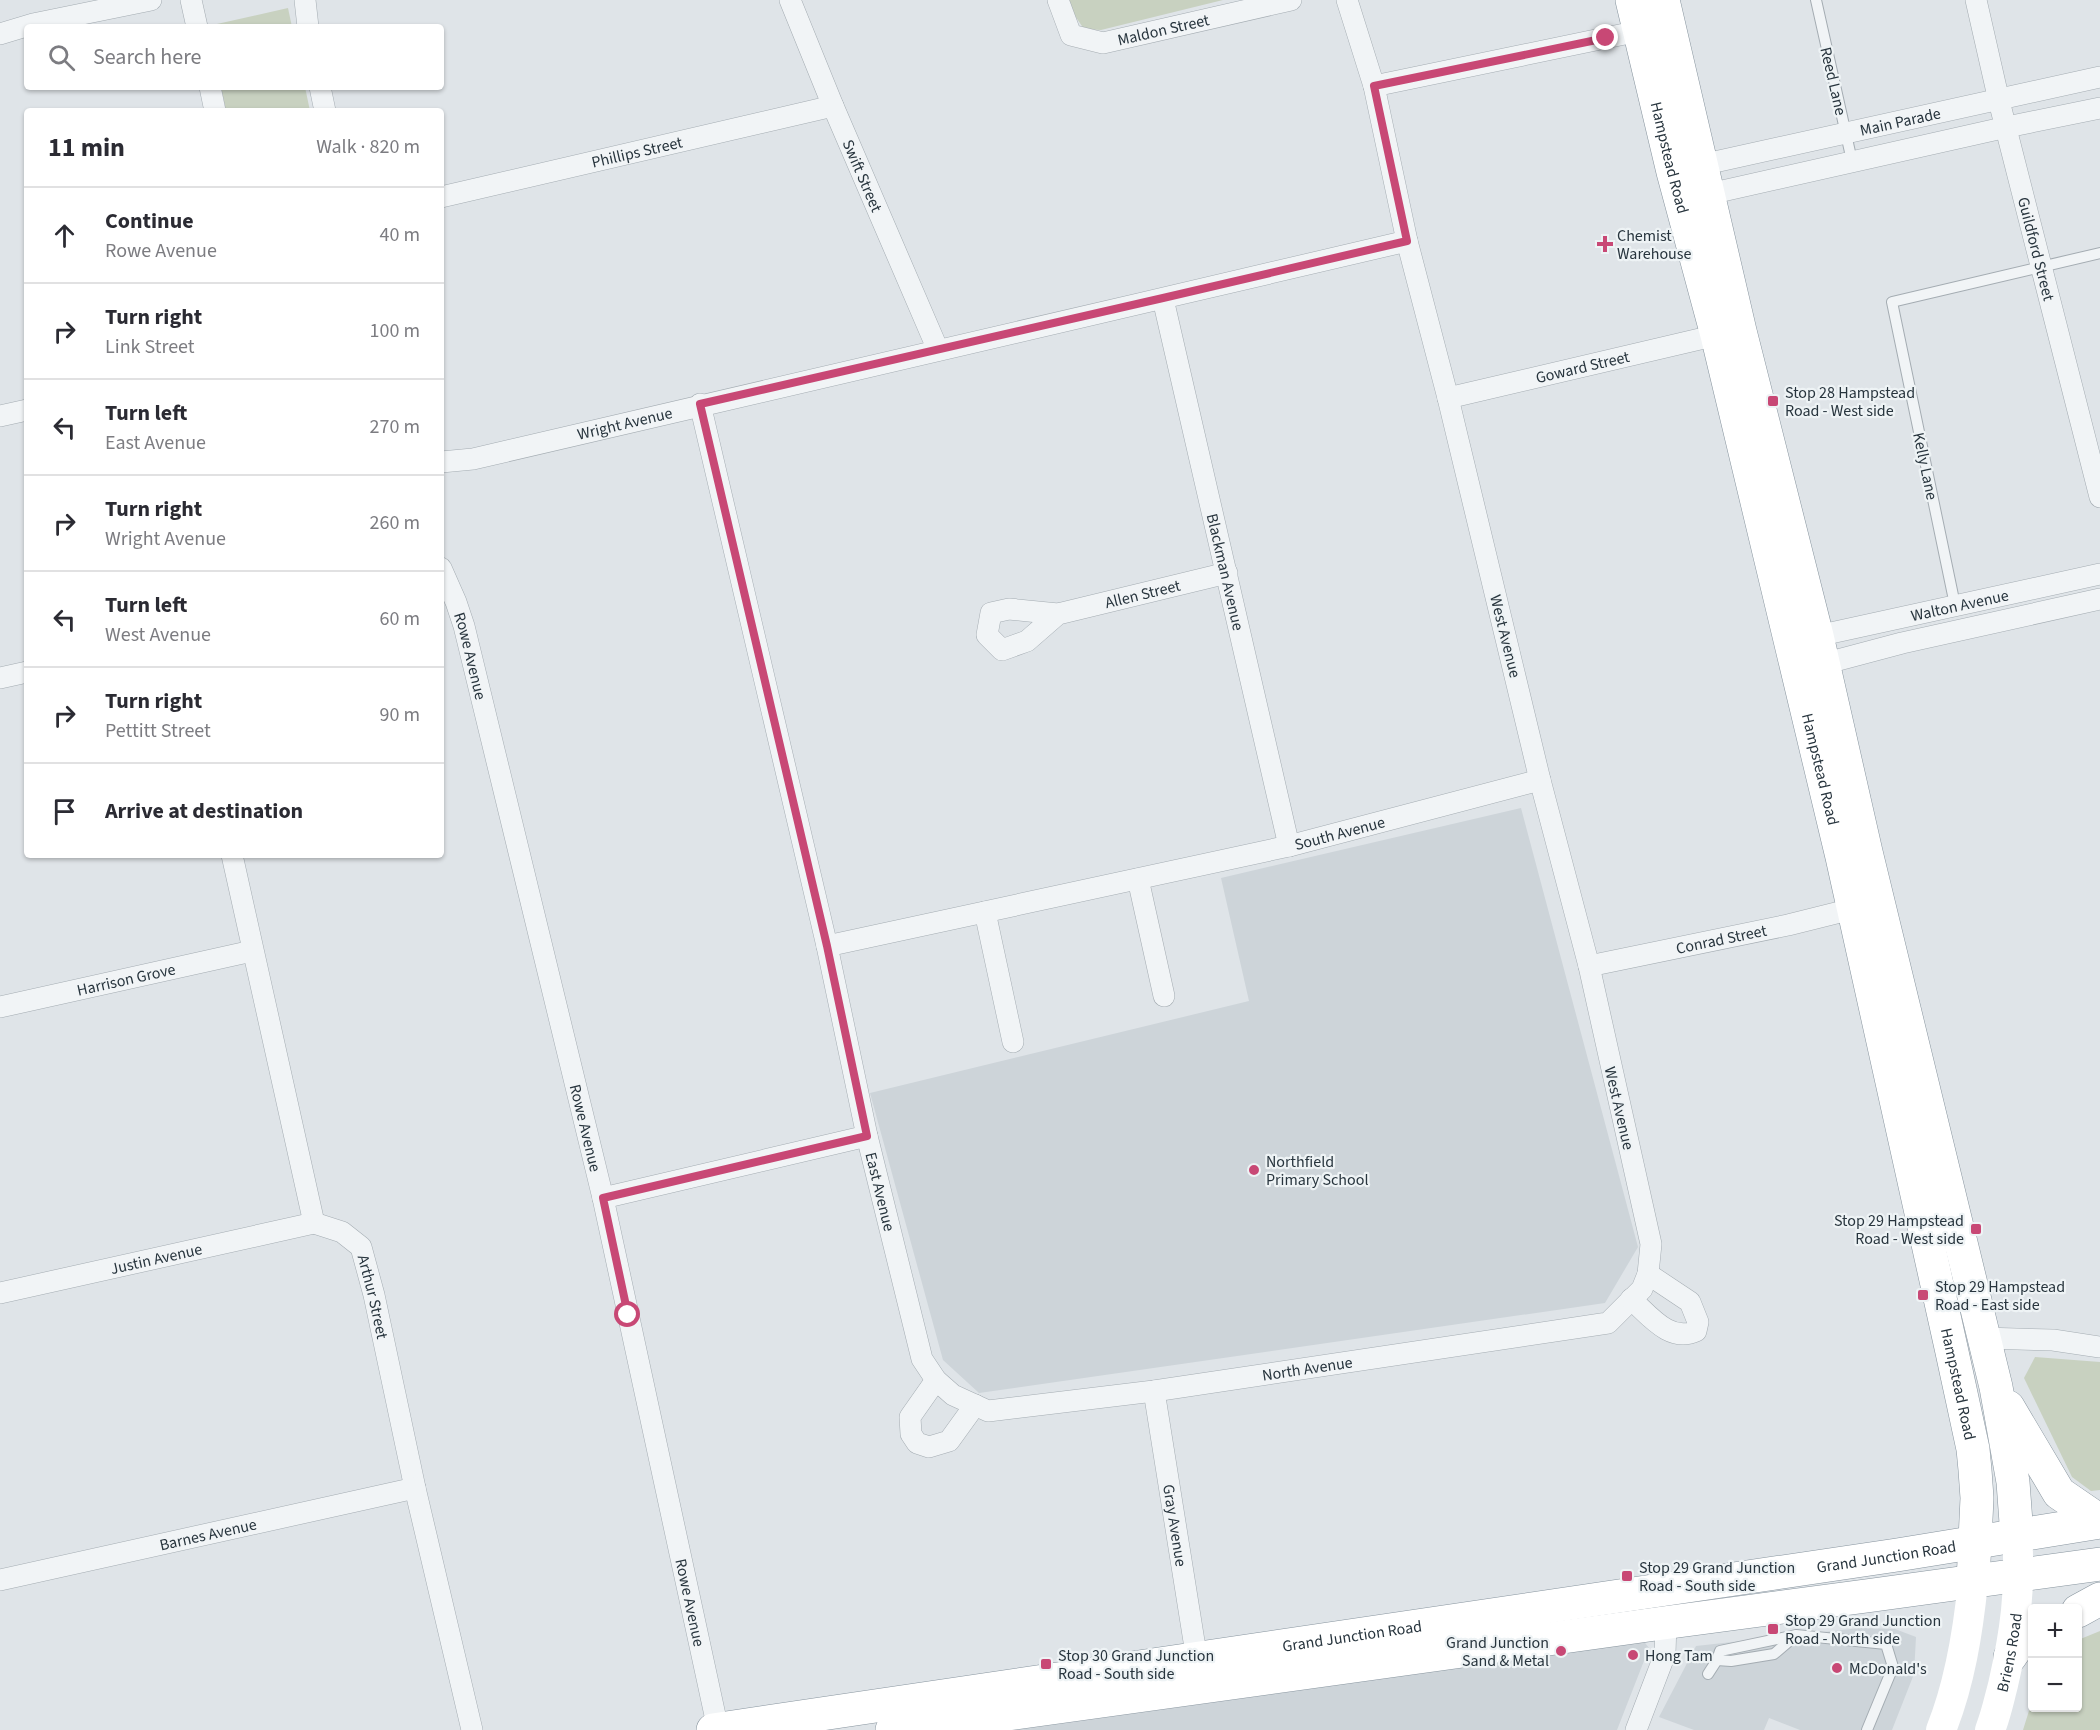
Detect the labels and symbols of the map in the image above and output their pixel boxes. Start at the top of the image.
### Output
street label: Maldon Street [1115,9,1212,51]
route end [1592,24,1618,50]
street label: Reed Lane [1814,45,1852,118]
street label: Hampstead Road [1645,100,1694,216]
street label: Main Parade [1858,102,1943,142]
street label: Phillips Street [589,131,685,174]
street label: Swift Street [837,136,887,216]
street label: Guildford Street [2012,195,2060,304]
place label: Chemist Warehouse [1617,225,1691,265]
marker: Chemist Warehouse [1598,237,1612,251]
street label: Goward Street [1534,346,1632,389]
place label: Stop 28 Hampstead Road - West side [1785,382,1915,422]
marker: Stop 28 Hampstead Road - West side [1766,394,1780,408]
street label: Wright Avenue [575,402,675,446]
street label: Kelly Lane [1907,430,1943,502]
street label: Blackman Avenue [1201,511,1249,633]
street label: Allen Street [1103,575,1183,614]
street label: Walton Avenue [1909,584,2011,627]
street label: West Avenue [1484,592,1526,680]
street label: Rowe Avenue [448,609,492,702]
street label: Hampstead Road [1796,711,1844,828]
street label: South Avenue [1292,811,1387,856]
street label: Conrad Street [1674,920,1769,960]
street label: Harrison Grove [75,958,178,1002]
street label: West Avenue [1599,1064,1639,1152]
street label: Rowe Avenue [564,1082,606,1174]
street label: East Avenue [859,1150,900,1234]
place label: Northfield Primary School [1266,1151,1368,1191]
marker: Northfield Primary School [1247,1163,1261,1177]
place label: Stop 29 Hampstead Road - West side [1834,1210,1964,1250]
marker: Stop 29 Hampstead Road - West side [1969,1222,1983,1236]
street label: Justin Avenue [108,1238,204,1280]
street label: Arthur Street [352,1252,393,1342]
place label: Stop 29 Hampstead Road - East side [1935,1276,2065,1316]
marker: Stop 29 Hampstead Road - East side [1916,1288,1930,1302]
route start [614,1301,640,1327]
street label: Hampstead Road [1935,1326,1981,1442]
street label: North Avenue [1261,1351,1354,1387]
street label: Gray Avenue [1157,1483,1192,1568]
street label: Barnes Avenue [157,1513,259,1556]
street label: Grand Junction Road [1815,1536,1958,1579]
street label: Rowe Avenue [669,1557,710,1649]
place label: Stop 29 Grand Junction Road - South side [1639,1557,1795,1597]
marker: Stop 29 Grand Junction Road - South side [1620,1569,1634,1583]
place label: Stop 29 Grand Junction Road - North side [1785,1610,1941,1650]
street label: Briens Road [1992,1612,2028,1695]
street label: Grand Junction Road [1281,1615,1423,1658]
marker: Stop 29 Grand Junction Road - North side [1766,1622,1780,1636]
place label: Grand Junction Sand & Metal [1446,1632,1549,1672]
marker: Grand Junction Sand & Metal [1554,1644,1568,1658]
place label: Stop 30 Grand Junction Road - South side [1058,1645,1214,1685]
place label: Hong Tam [1645,1645,1713,1667]
marker: Hong Tam [1626,1648,1640,1662]
marker: Stop 30 Grand Junction Road - South side [1039,1657,1053,1671]
place label: McDonald's [1849,1658,1927,1680]
marker: McDonald's [1830,1661,1844,1675]

